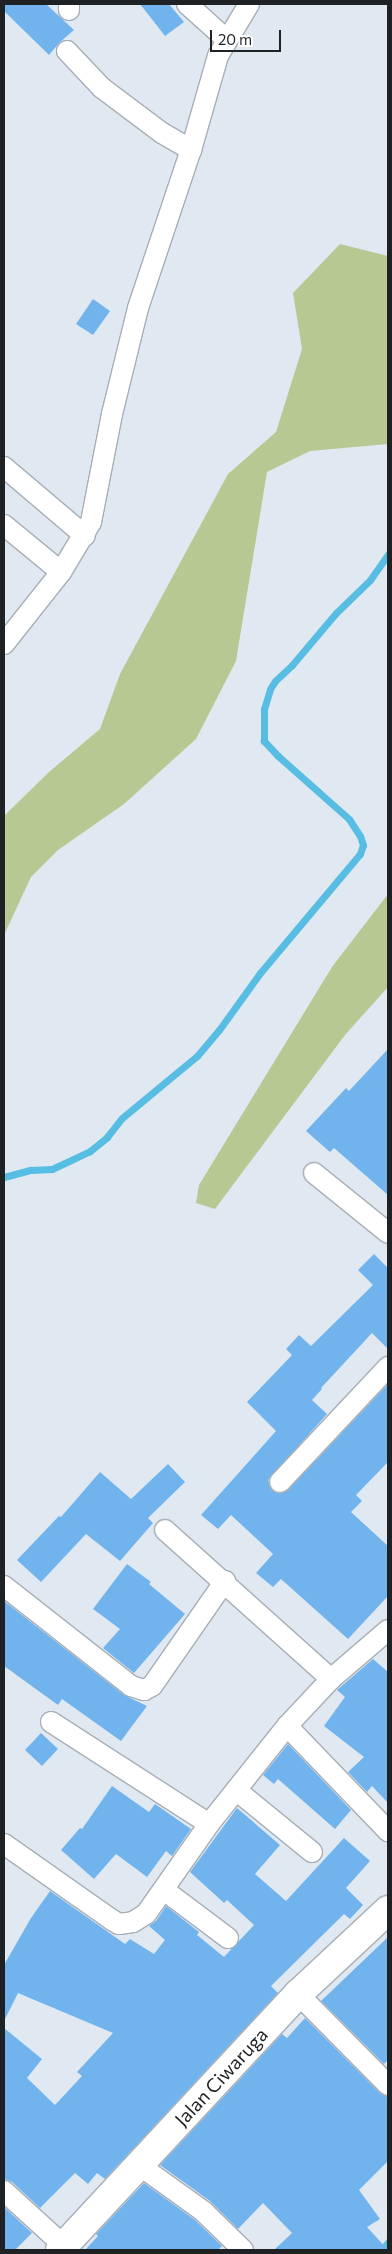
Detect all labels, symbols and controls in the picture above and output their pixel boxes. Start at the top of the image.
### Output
scale bar [212,20,283,52]
text: 20 m [218,30,252,48]
street label: Jalan Ciwaruga [170,2023,272,2131]

